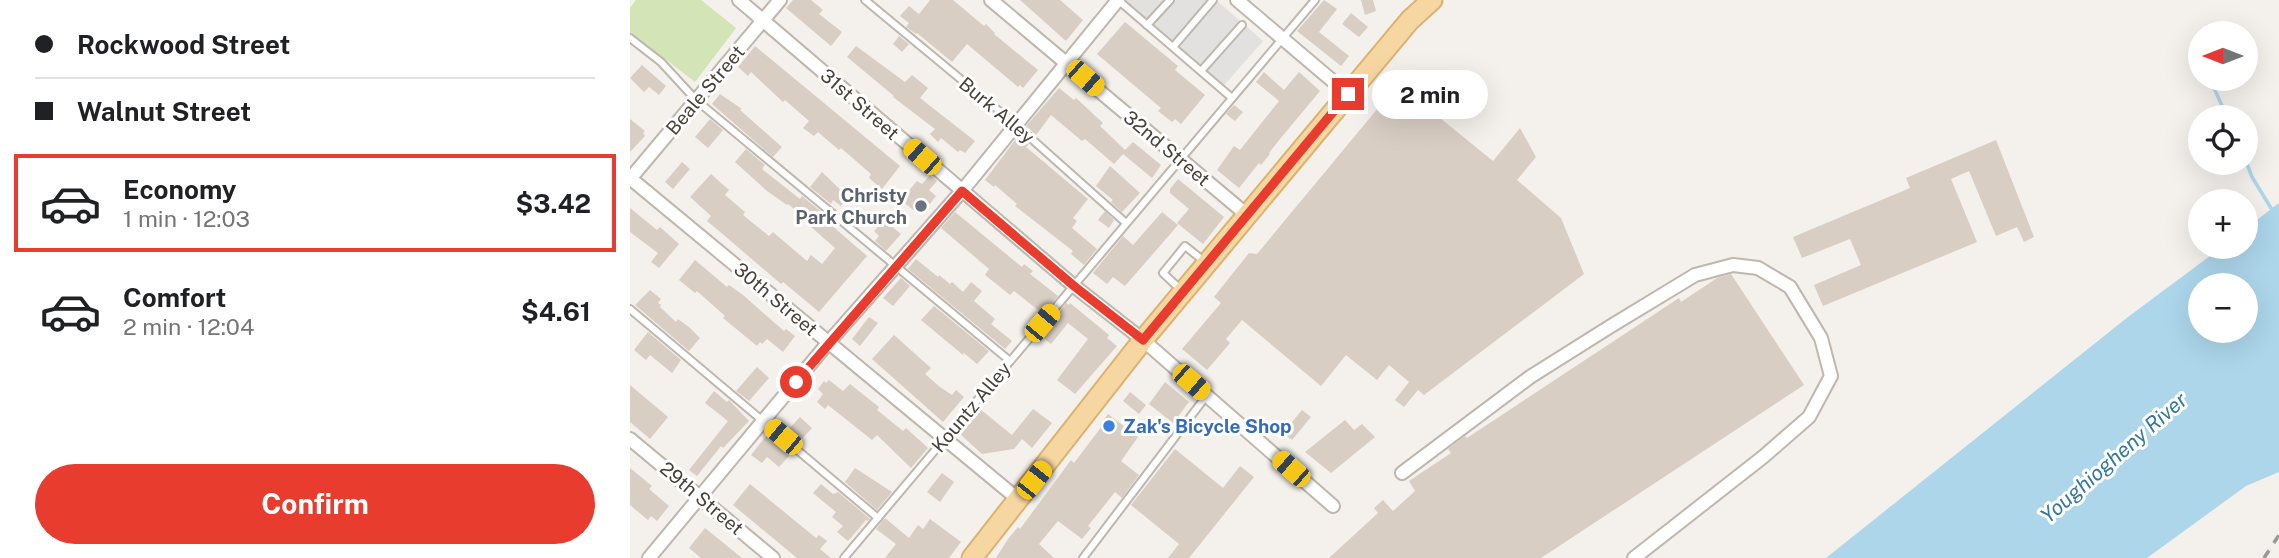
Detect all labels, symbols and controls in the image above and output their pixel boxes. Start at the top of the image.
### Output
north arrow [2188,21,2258,91]
map controls [2188,21,2258,343]
text: Rockwood Street [77,29,290,60]
street label: Beale Street [661,41,749,139]
car [1063,56,1108,100]
street label: 31st Street [816,64,904,144]
callout: 2 min [1372,70,1488,119]
street label: Burk Alley [955,72,1039,148]
route end [1332,78,1364,110]
text: 2 min [1400,81,1460,108]
text: Walnut Street [77,96,251,127]
button: locate [2188,105,2258,175]
street label: 32nd Street [1119,106,1215,190]
car [900,135,945,179]
icon: car [39,172,102,235]
text: Economy [123,174,236,205]
place label: Christy Park Church [795,184,907,228]
text: $3.42 [516,188,591,219]
button: + [2188,189,2258,259]
marker: Christy Park Church [913,198,929,214]
text: 1 min · 12:03 [123,205,250,232]
street label: 30th Street [730,258,822,340]
button: − [2188,273,2258,343]
icon: car [39,280,102,343]
text: Comfort [123,282,226,313]
text: $4.61 [521,296,591,327]
car [1021,300,1064,346]
text: 2 min · 12:04 [123,313,254,340]
street label: Kountz Alley [927,357,1015,457]
car [1169,360,1214,404]
route start [780,366,812,398]
water label: Youghiogheny River [2035,387,2193,528]
car [761,415,806,459]
place label: Zak's Bicycle Shop [1123,415,1292,437]
marker: Zak's Bicycle Shop [1101,418,1117,434]
car [1269,447,1314,491]
street label: 29th Street [656,457,748,539]
car [1013,457,1056,503]
button: Confirm [35,464,595,544]

